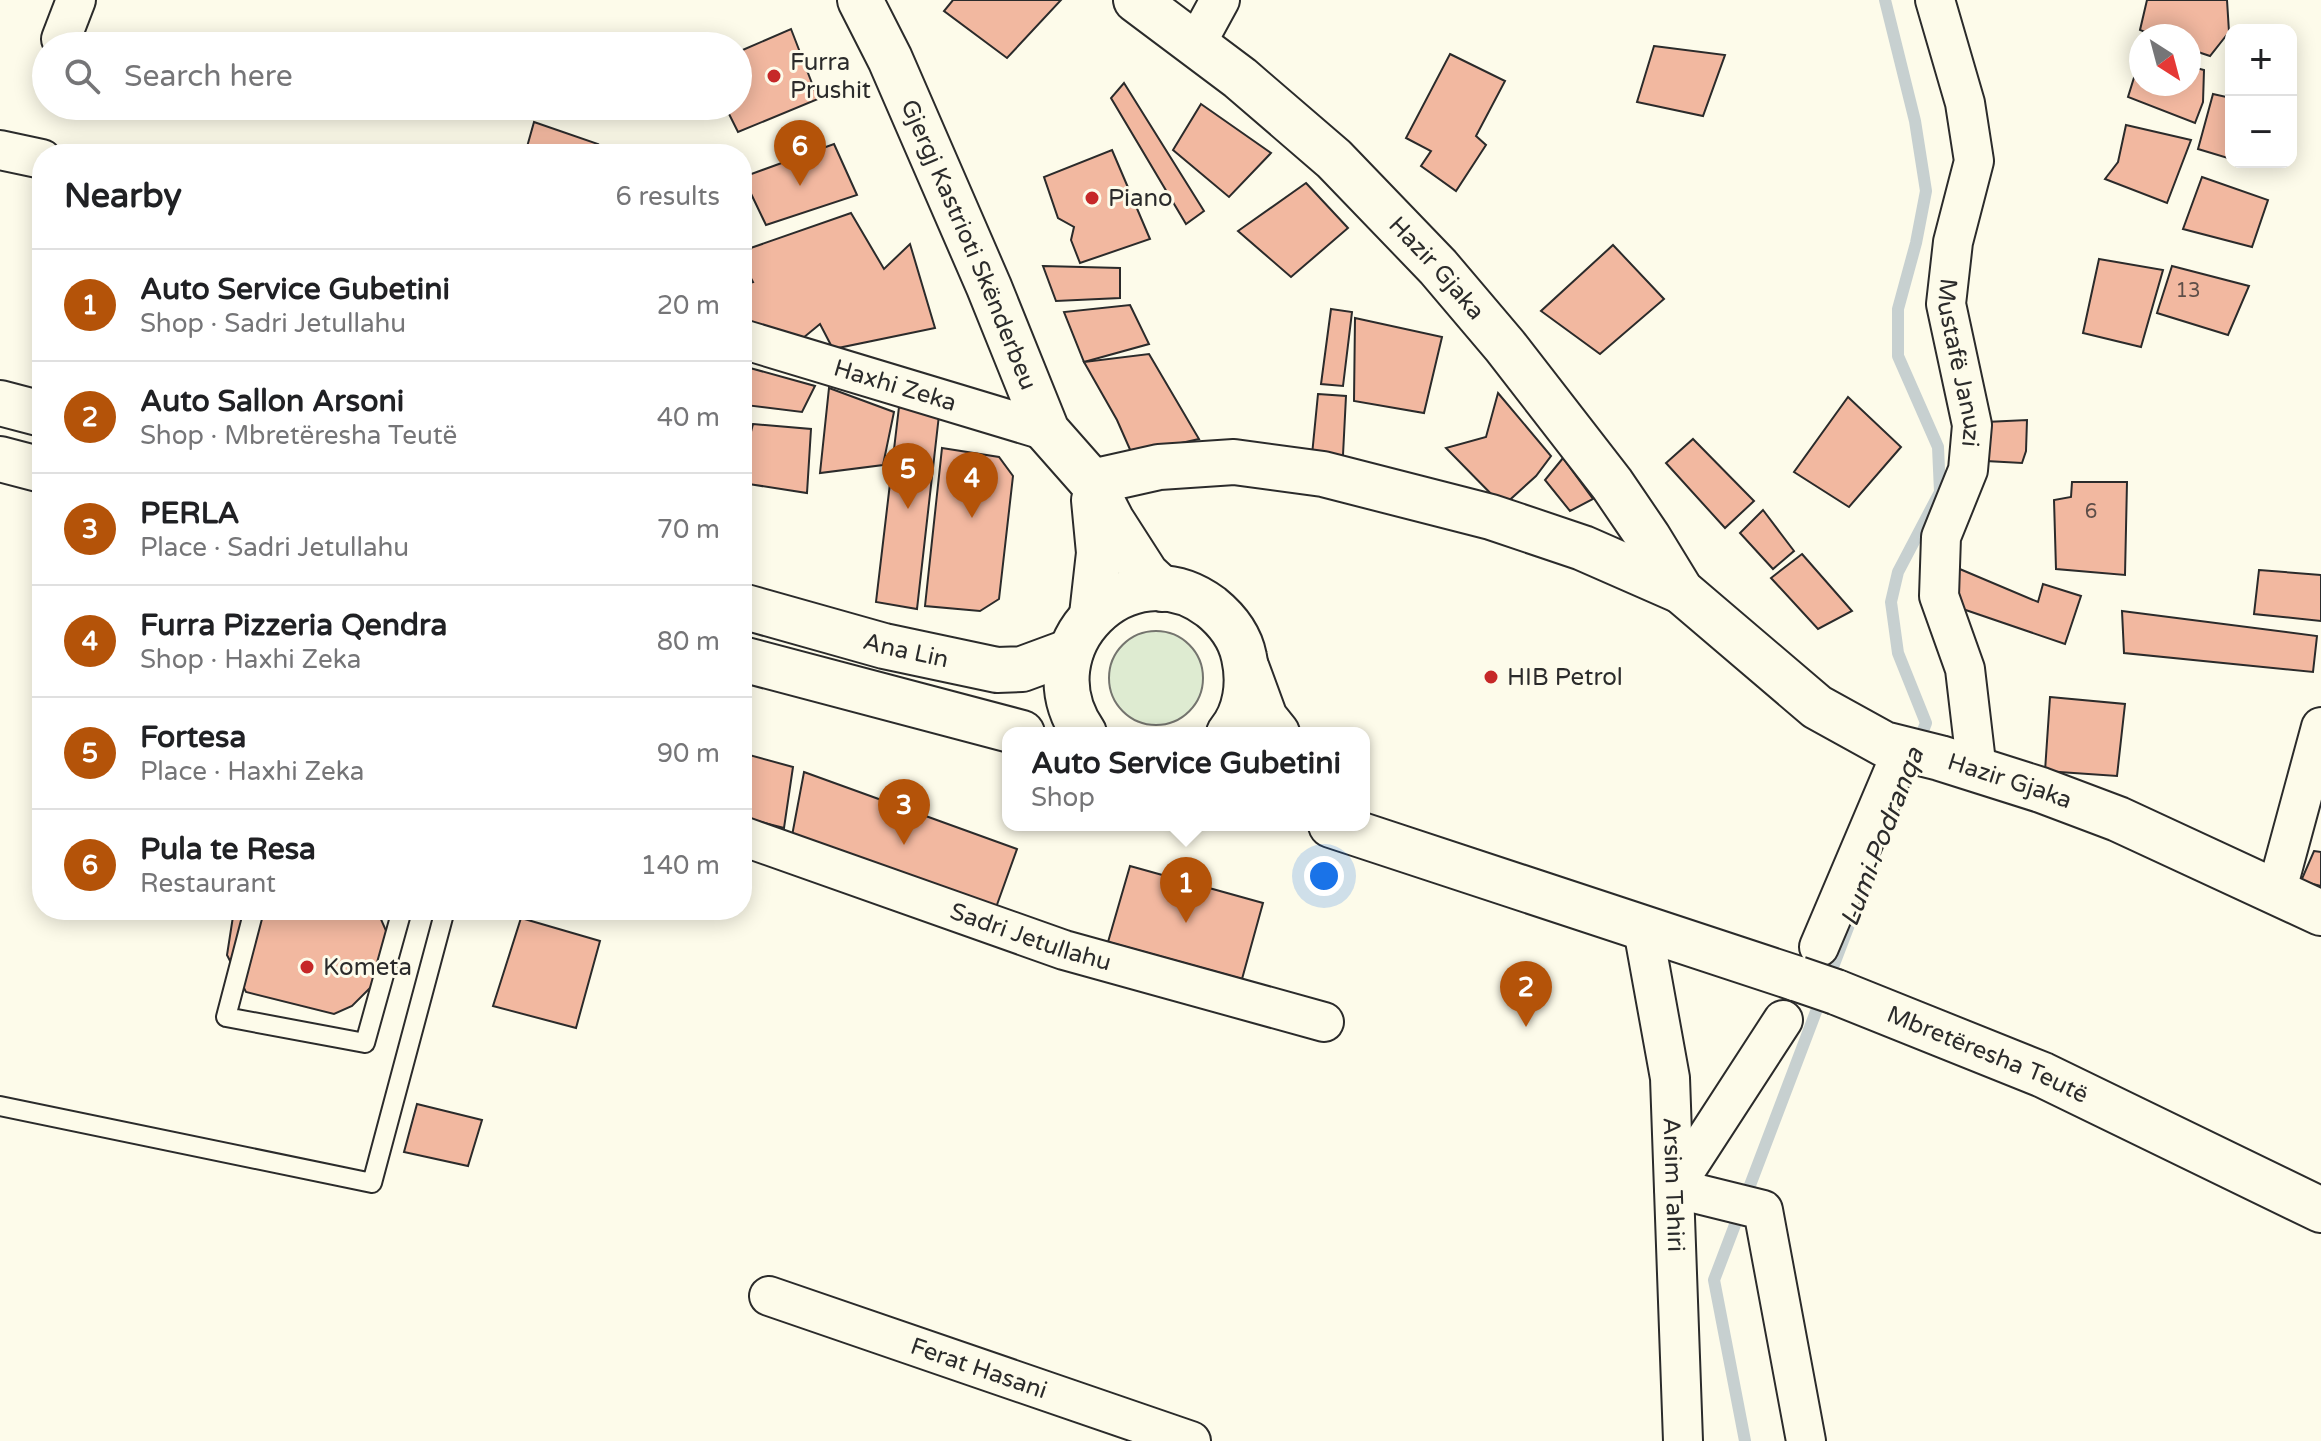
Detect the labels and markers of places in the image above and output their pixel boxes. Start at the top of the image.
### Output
place label: Furra Prushit [790,48,871,105]
marker: Furra Prushit [765,67,783,85]
pin: 6 [774,120,826,186]
place label: Piano [1108,184,1173,213]
marker: Piano [1083,189,1101,207]
pin: 5 [882,443,934,509]
pin: 4 [946,452,998,518]
place label: HIB Petrol [1507,663,1623,692]
marker: HIB Petrol [1482,668,1500,686]
pin: 3 [878,779,930,845]
pin: 1 [1160,857,1212,923]
place label: Kometa [323,953,412,982]
marker: Kometa [298,958,316,976]
pin: 2 [1500,961,1552,1027]

